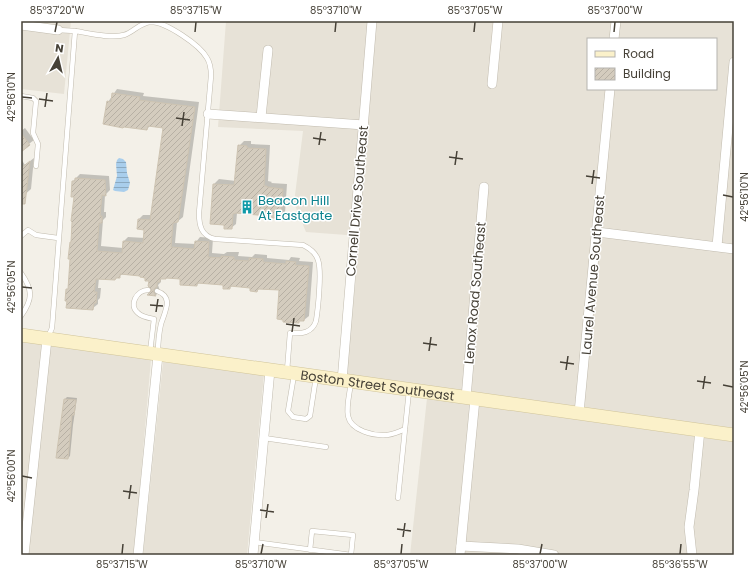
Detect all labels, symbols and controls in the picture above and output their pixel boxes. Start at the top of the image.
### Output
text: 85°37'20"W [30,3,84,18]
text: 85°37'15"W [170,3,222,18]
text: 85°37'10"W [310,3,362,18]
text: 85°37'05"W [448,3,503,18]
text: 85°37'00"W [588,3,643,18]
north arrow [38,38,78,78]
legend [587,38,717,90]
text: N [54,40,65,57]
text: Road [623,45,654,62]
text: Building [623,65,671,82]
text: 42°56'10"N [4,72,19,122]
street label: Cornell Drive Southeast [341,125,373,277]
text: 42°56'10"N [737,172,752,222]
place label: Beacon Hill At Eastgate [258,191,332,225]
street label: Laurel Avenue Southeast [577,194,609,356]
building icon: Beacon Hill At Eastgate [239,199,255,215]
street label: Lenox Road Southeast [459,221,491,365]
text: 42°56'05"N [4,261,19,313]
text: 42°56'05"N [737,361,752,413]
street label: Boston Street Southeast [299,365,456,405]
text: 42°56'00"N [4,450,19,502]
text: 85°37'15"W [96,557,148,572]
text: 85°37'10"W [235,557,287,572]
text: 85°37'05"W [374,557,429,572]
text: 85°37'00"W [513,557,568,572]
text: 85°36'55"W [652,557,708,572]

